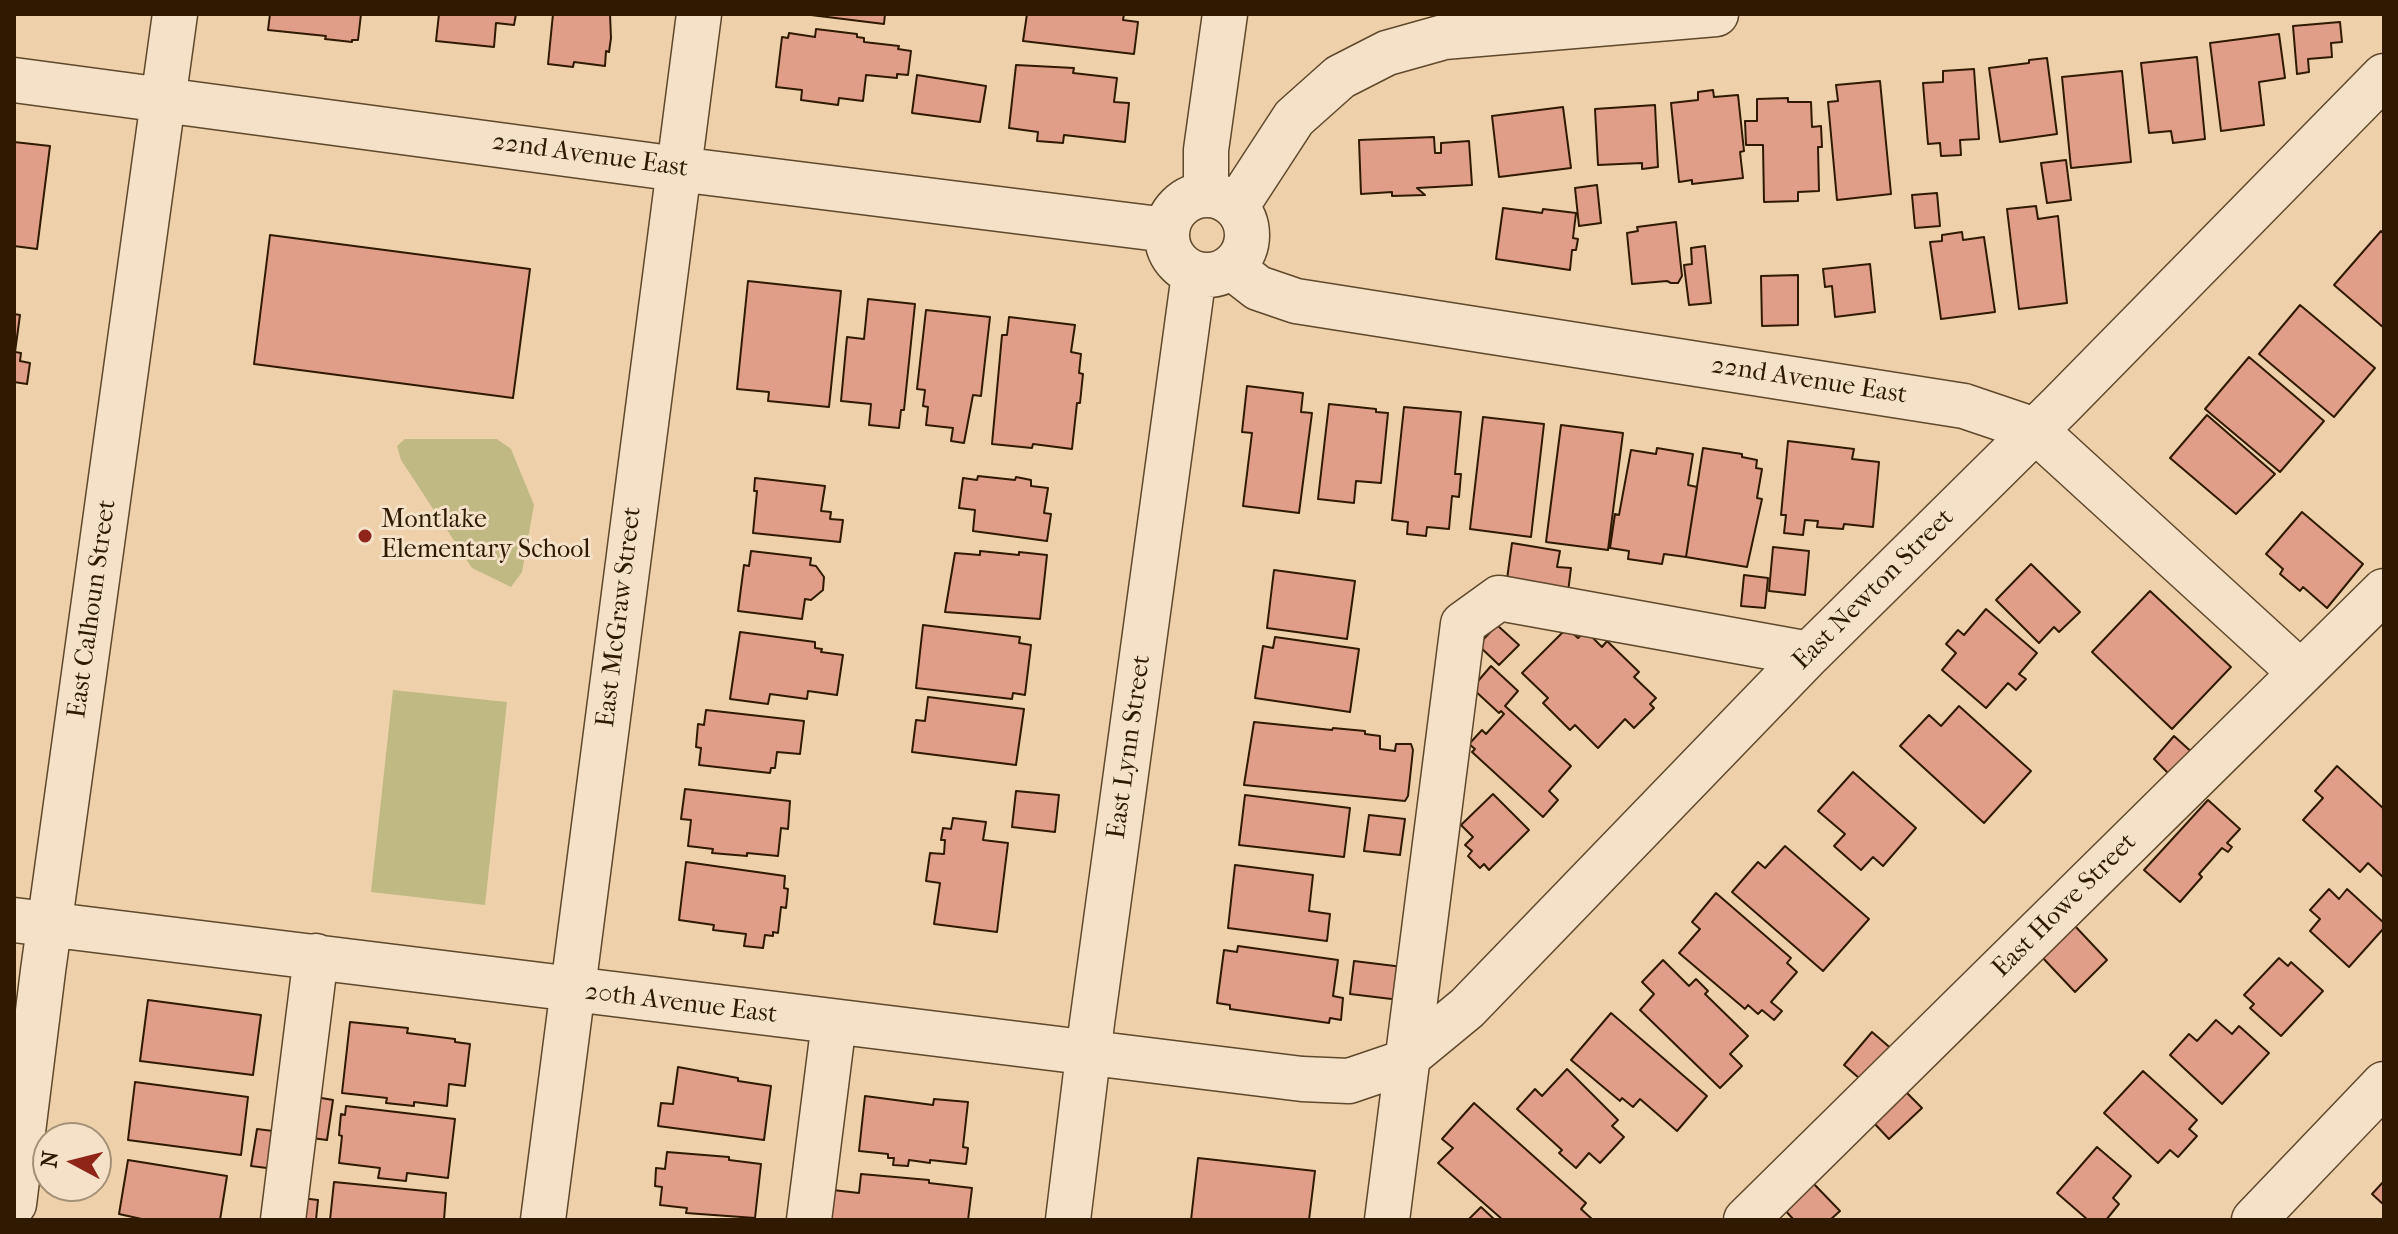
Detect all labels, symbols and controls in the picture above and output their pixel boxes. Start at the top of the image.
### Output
street label: 22nd Avenue East [490,127,690,185]
street label: 22nd Avenue East [1709,350,1909,412]
street label: East Calhoun Street [62,498,124,720]
street label: East Newton Street [1787,503,1961,677]
place label: Montlake Elementary School [381,505,590,566]
street label: East McGraw Street [591,505,649,729]
marker: Montlake Elementary School [356,527,374,545]
street label: East Lynn Street [1102,653,1158,841]
street label: East Howe Street [1986,827,2144,985]
street label: 20th Avenue East [583,977,779,1031]
north arrow [32,1122,112,1202]
text: N [36,1149,64,1169]

